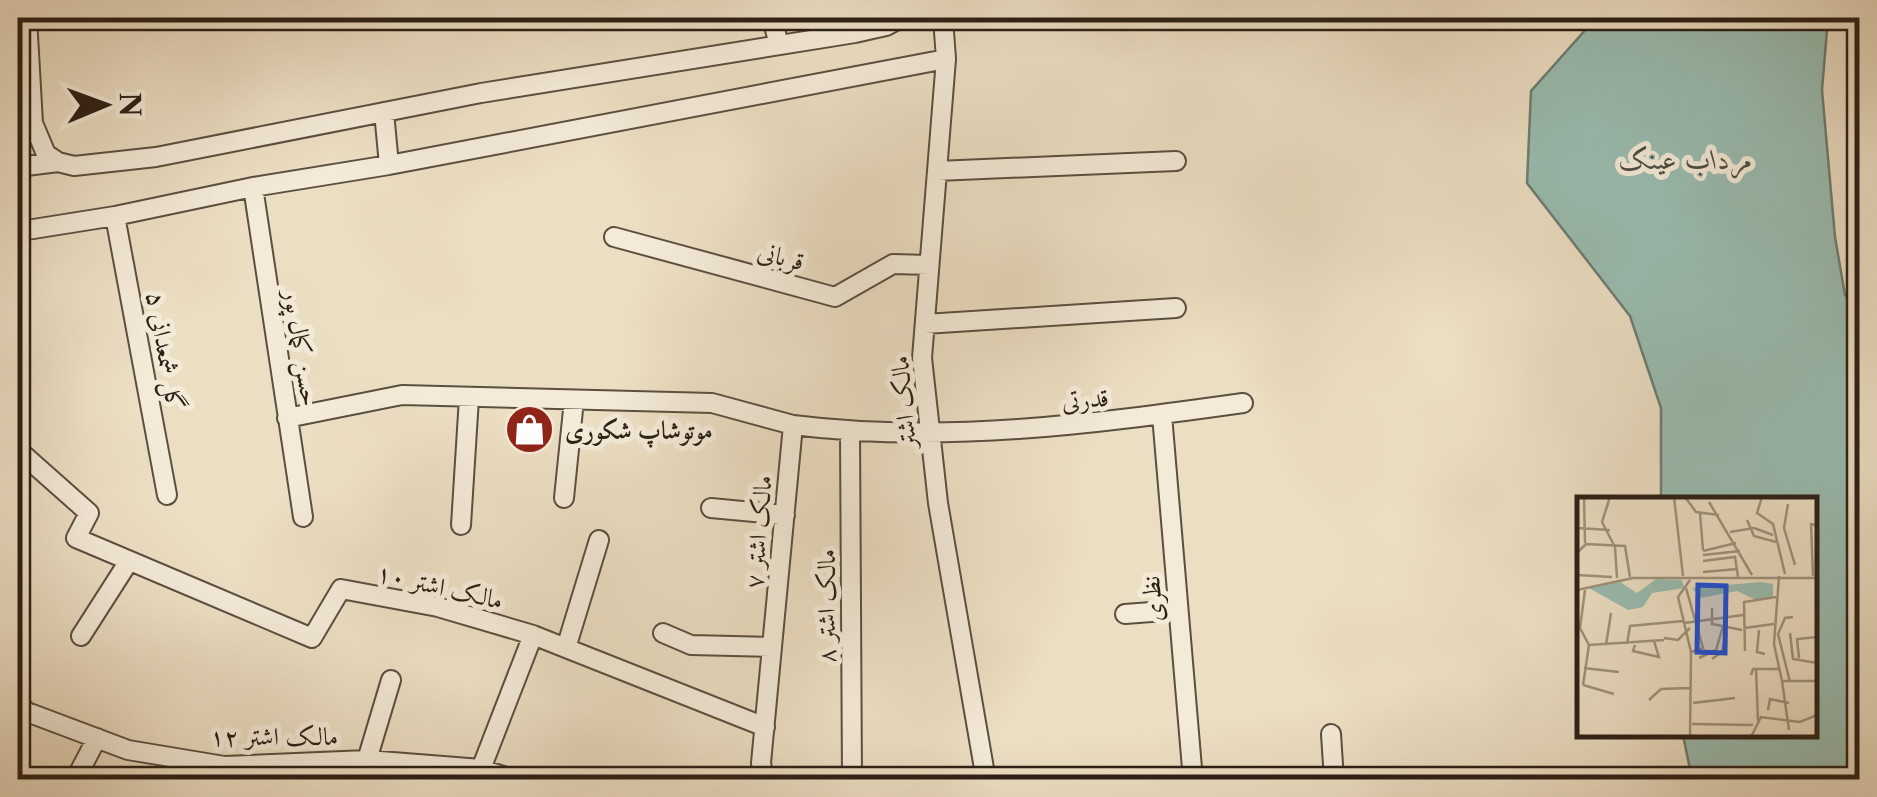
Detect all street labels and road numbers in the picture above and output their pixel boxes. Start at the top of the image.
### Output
street label: قربانی [754,235,808,278]
street label: حسن کمال پور [274,285,326,409]
street label: گل شمعدانی ۵ [138,289,191,413]
street label: مالک اشتر [884,354,923,453]
street label: قدرتی [1060,382,1110,417]
street label: مالک اشتر ۷ [738,474,779,590]
street label: مالک اشتر ۸ [811,549,842,663]
street label: مالک اشتر ۱۰ [374,557,506,616]
street label: نظری [1135,575,1171,623]
street label: مالک اشتر ۱۲ [210,721,338,752]

